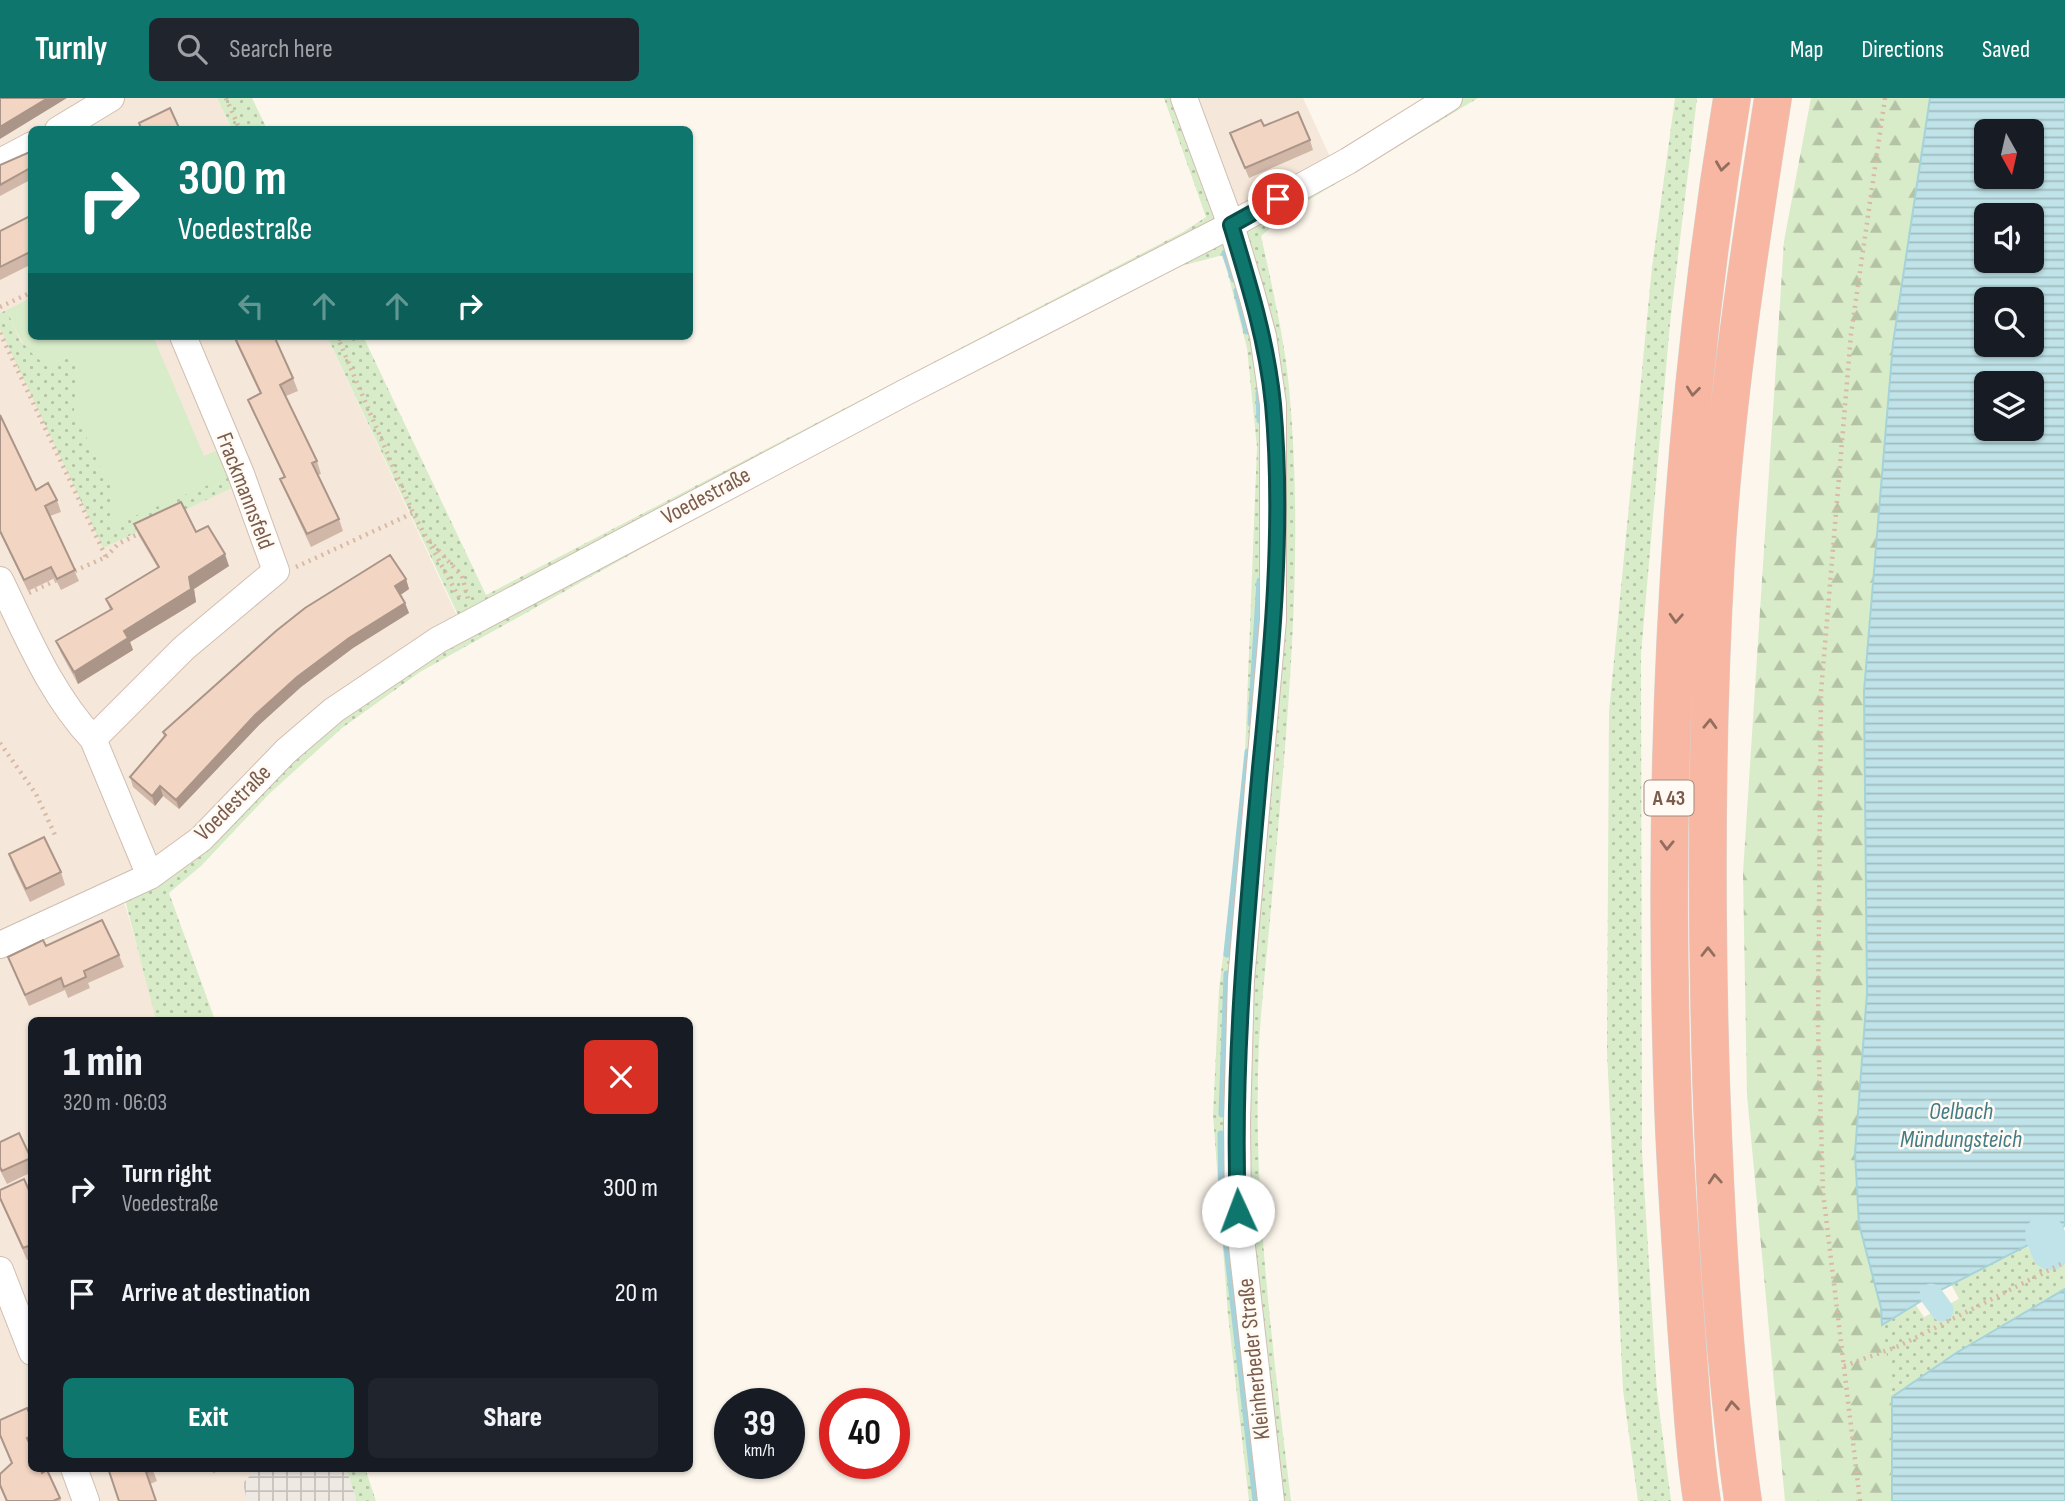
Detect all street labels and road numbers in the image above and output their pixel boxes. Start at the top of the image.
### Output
street label: Frackmannsfeld [210,429,280,553]
street label: Voedestraße [657,461,755,531]
street label: Voedestraße [189,759,277,847]
road number: A 43 [1644,780,1694,816]
street label: Kleinherbeder Straße [1232,1277,1276,1441]

